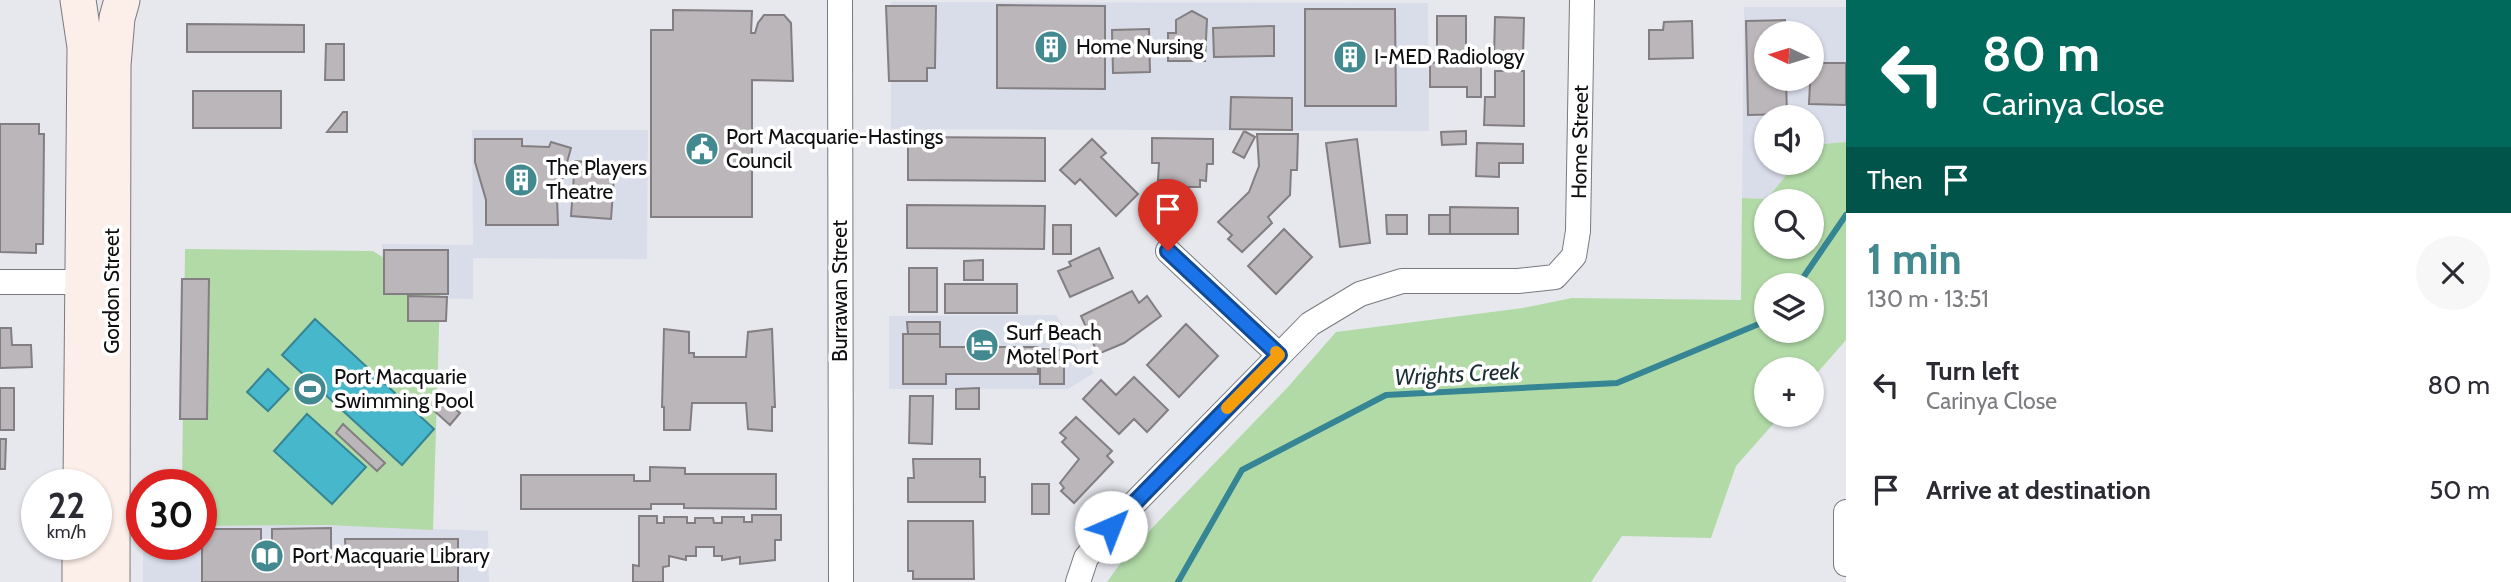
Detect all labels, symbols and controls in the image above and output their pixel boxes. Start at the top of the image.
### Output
north arrow [1754,21,1824,91]
map controls [1754,21,1824,427]
text: 80 m [1982,24,2100,83]
building icon: Home Nursing [1032,28,1070,66]
icon: left [1867,28,1958,119]
place label: Home Nursing [1076,34,1204,59]
building icon: I-MED Radiology [1331,38,1369,76]
place label: I-MED Radiology [1374,44,1525,69]
text: Carinya Close [1982,84,2164,123]
street label: Home Street [1566,85,1593,199]
button: sound [1754,105,1824,175]
place label: Port Macquarie-Hastings Council [726,124,944,173]
public building icon: Port Macquarie-Hastings Council [683,130,721,168]
place label: The Players Theatre [546,155,647,204]
building icon: The Players Theatre [502,161,540,199]
icon: arrive [1937,161,1975,199]
text: Then [1867,164,1923,196]
pin [1138,179,1198,251]
button: search [1754,189,1824,259]
icon: arrive [1149,190,1187,228]
street label: Burrawan Street [827,220,852,362]
street label: Gordon Street [99,228,124,354]
text: 1 min [1867,233,1962,285]
button: close [2416,236,2490,310]
button: layers [1754,273,1824,343]
text: 130 m · 13:51 [1867,285,1989,313]
place label: Surf Beach Motel Port [1006,320,1102,369]
hotel icon: Surf Beach Motel Port [963,326,1001,364]
text: Turn left [1926,355,2019,387]
water label: Wrights Creek [1394,357,1521,391]
button: + [1754,357,1824,427]
place label: Port Macquarie Swimming Pool [334,364,474,413]
icon: left [1867,366,1905,404]
text: 80 m [2427,369,2490,401]
sports icon: Port Macquarie Swimming Pool [291,370,329,408]
text: Carinya Close [1926,387,2057,415]
speed limit sign: 30 [126,469,217,560]
icon: arrive [1867,471,1905,509]
text: Arrive at destination [1926,474,2151,506]
text: 50 m [2429,474,2490,506]
text: 22 [48,484,85,527]
position arrow [1074,490,1148,564]
text: km/h [47,521,86,543]
library icon: Port Macquarie Library [248,537,286,575]
place label: Port Macquarie Library [292,543,490,568]

